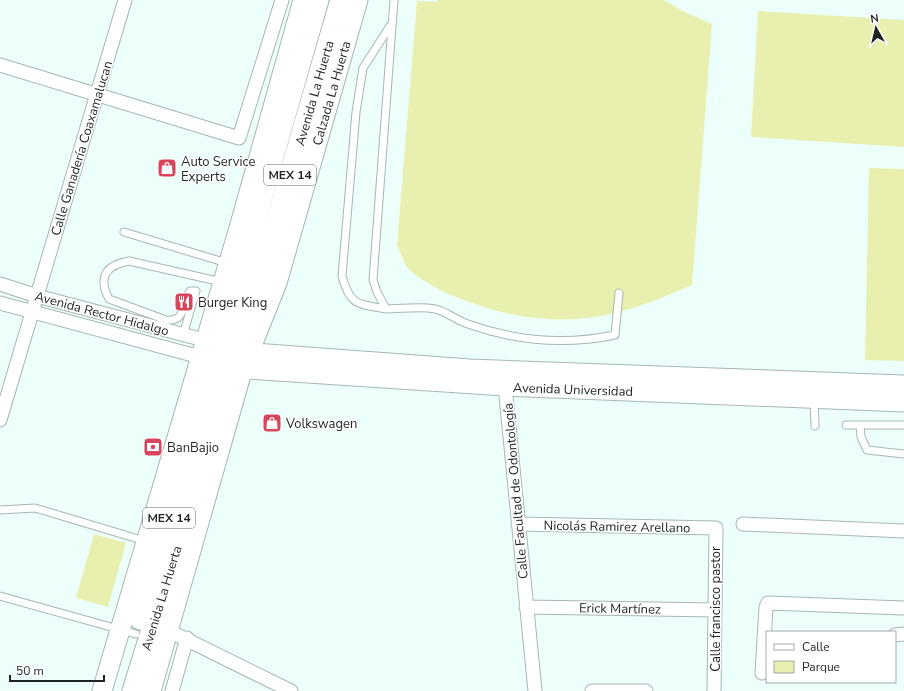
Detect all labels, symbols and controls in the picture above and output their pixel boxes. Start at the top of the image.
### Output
north arrow [856,8,896,48]
text: N [870,11,880,27]
street label: Avenida La Huerta [291,39,339,148]
street label: Calzada La Huerta [308,39,355,148]
street label: Calle Ganadería Coaxamalucan [47,59,117,238]
place label: Auto Service Experts [181,153,255,186]
shop icon: Auto Service Experts [156,157,178,179]
road number: MEX 14 [264,165,316,185]
street label: Avenida Rector Hidalgo [33,287,171,341]
restaurant icon: Burger King [173,291,195,313]
place label: Burger King [198,294,267,312]
street label: Avenida Universidad [513,379,633,401]
street label: Calle Facultad de Odontología [499,402,533,580]
shop icon: Volkswagen [261,412,283,434]
place label: Volkswagen [285,415,357,433]
bank icon: BanBajio [142,436,164,458]
place label: BanBajio [167,439,219,457]
road number: MEX 14 [143,508,195,528]
street label: Nicolás Ramirez Arellano [543,517,691,537]
street label: Avenida La Huerta [137,544,186,653]
street label: Calle francisco pastor [707,546,725,672]
street label: Erick Martínez [579,599,661,619]
legend [766,631,896,683]
text: Calle [802,639,830,655]
scale bar [10,657,104,683]
text: Parque [802,659,840,675]
text: 50 m [16,663,44,679]

